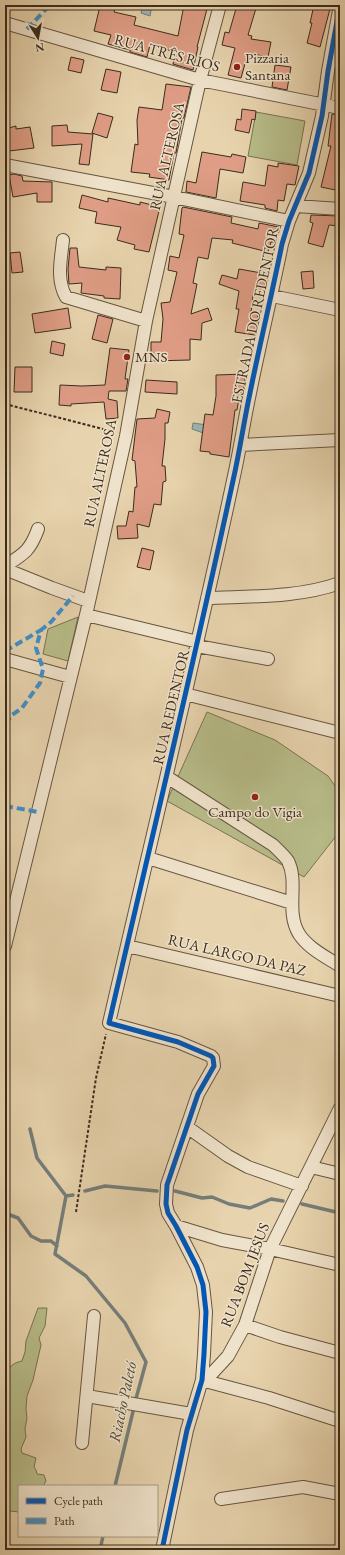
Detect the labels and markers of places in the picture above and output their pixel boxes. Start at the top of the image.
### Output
place label: Pizzaria Santana [245,48,290,84]
marker: Pizzaria Santana [232,62,242,72]
place label: MNS [135,347,167,366]
marker: MNS [122,352,132,362]
marker: Campo do Vigia [250,792,260,802]
place label: Campo do Vigia [208,802,302,821]

